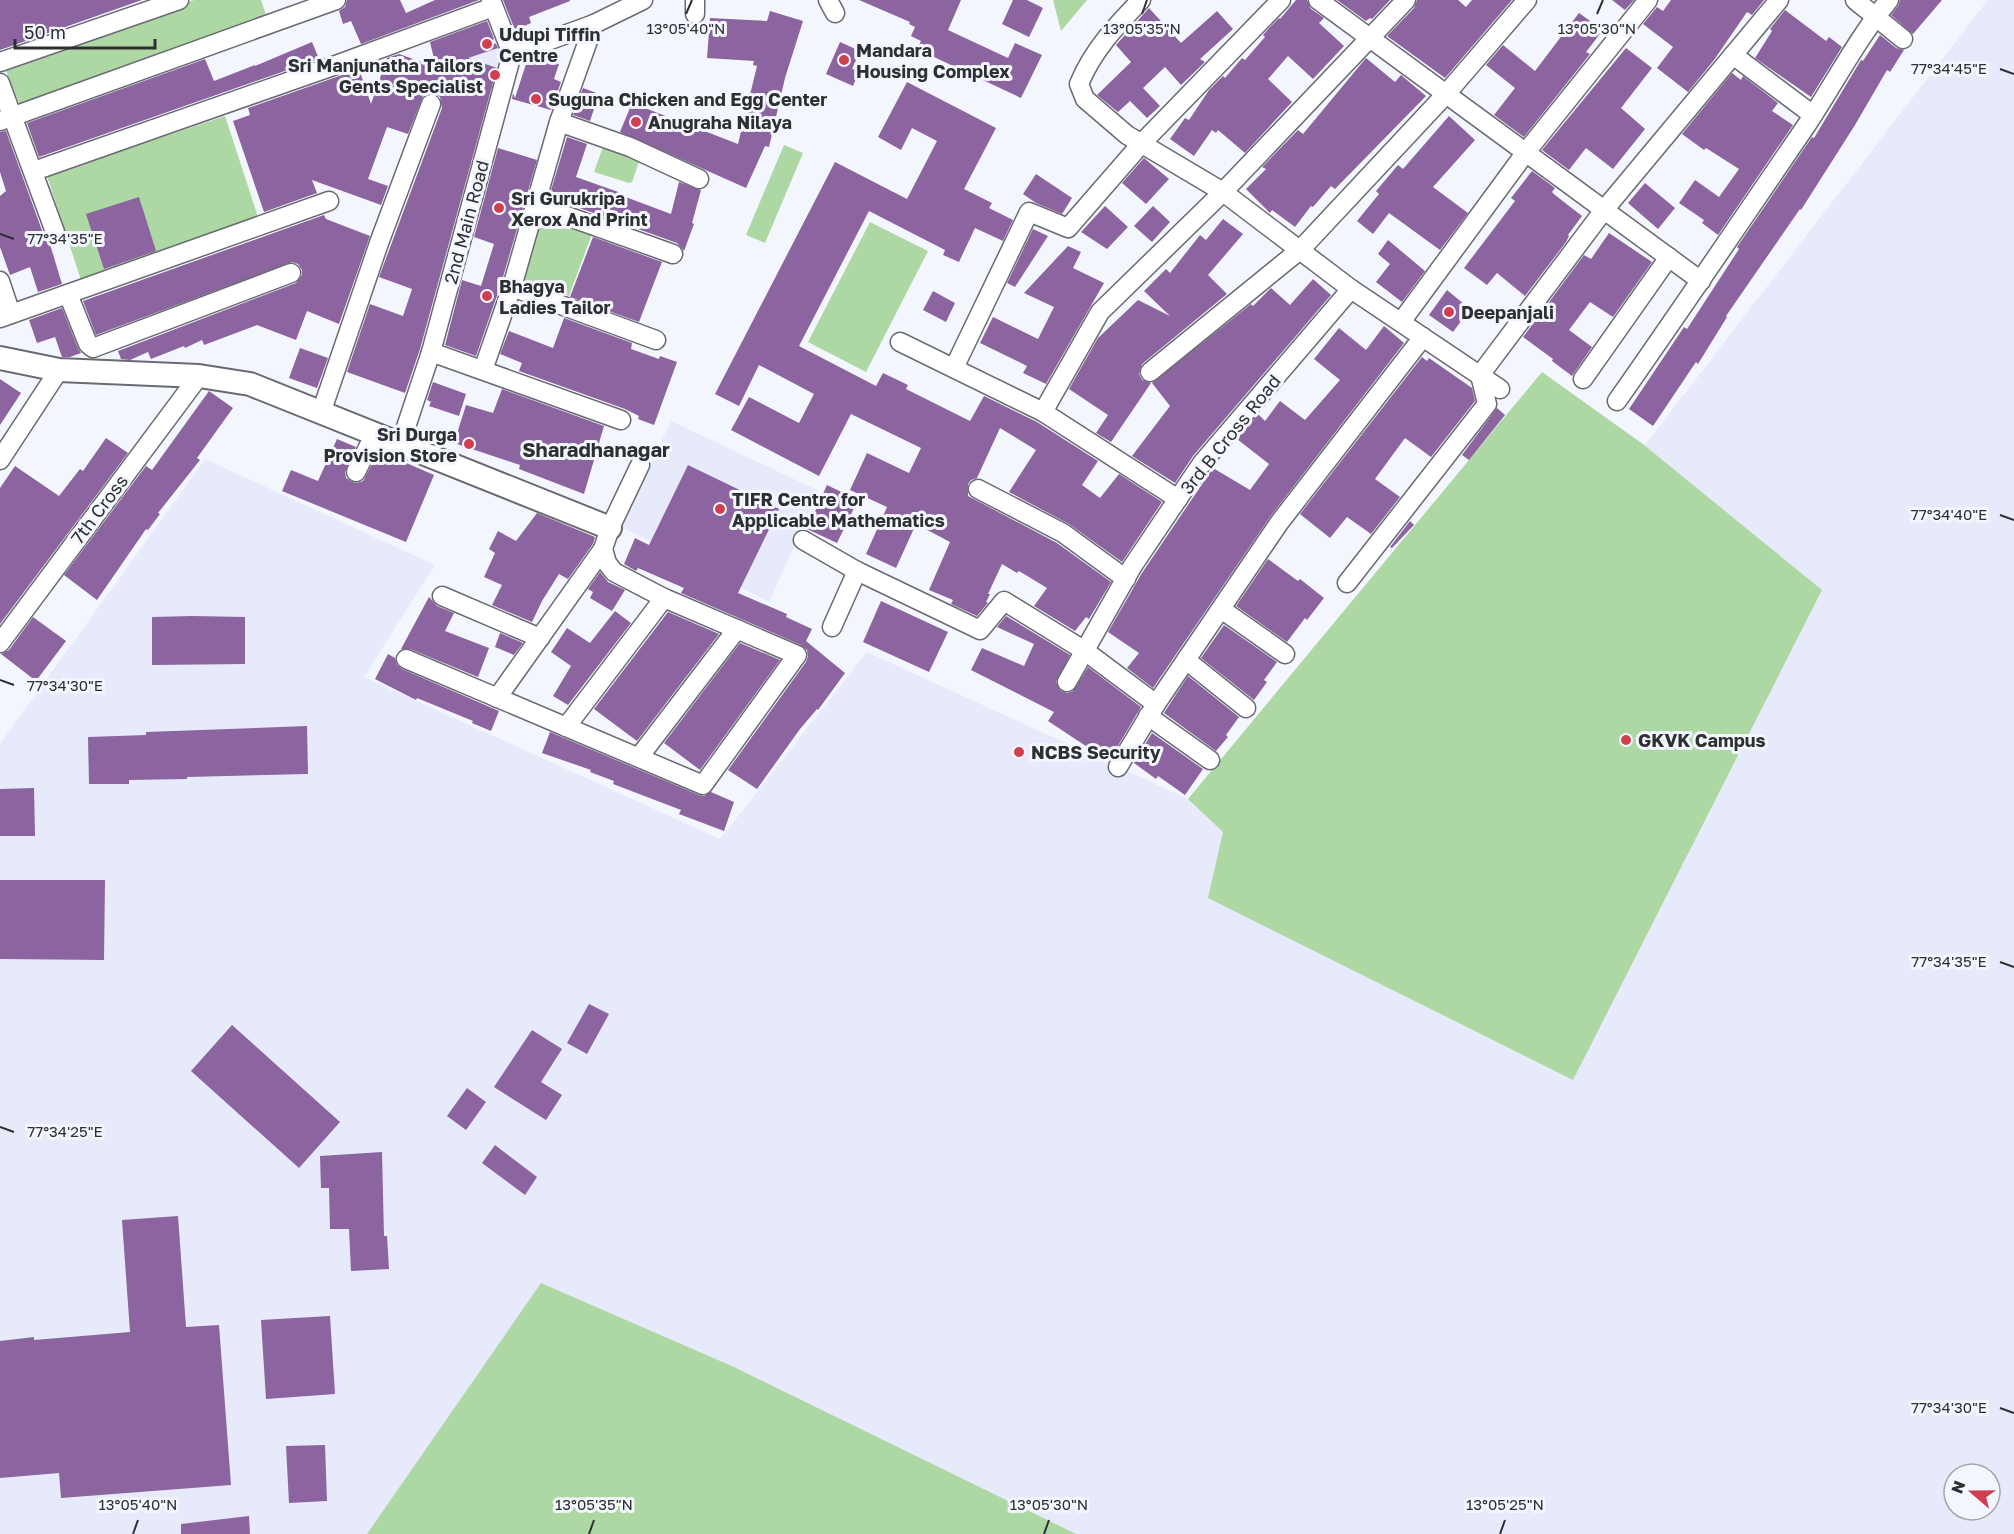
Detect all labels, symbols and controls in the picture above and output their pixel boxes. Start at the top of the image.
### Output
scale bar [15,12,154,50]
text: 13°05'40"N [647,19,725,37]
text: 13°05'35"N [1103,19,1181,37]
text: 13°05'30"N [1558,19,1636,37]
text: 50 m [24,21,66,43]
place label: Udupi Tiffin Centre [499,23,600,66]
marker: Udupi Tiffin Centre [480,37,494,51]
place label: Mandara Housing Complex [856,39,1010,82]
marker: Mandara Housing Complex [837,53,851,67]
place label: Sri Manjunatha Tailors Gents Specialist [288,54,483,97]
text: 77°34'45"E [1911,59,1987,77]
marker: Sri Manjunatha Tailors Gents Specialist [488,68,502,82]
place label: Suguna Chicken and Egg Center [548,88,827,110]
marker: Suguna Chicken and Egg Center [529,92,543,106]
place label: Anugraha Nilaya [648,111,792,133]
marker: Anugraha Nilaya [629,115,643,129]
street label: 2nd Main Road [439,158,493,286]
place label: Sri Gurukripa Xerox And Print [511,187,648,230]
marker: Sri Gurukripa Xerox And Print [492,201,506,215]
text: 77°34'35"E [27,229,103,247]
place label: Bhagya Ladies Tailor [499,275,610,318]
marker: Bhagya Ladies Tailor [480,289,494,303]
place label: Deepanjali [1461,301,1554,323]
marker: Deepanjali [1442,305,1456,319]
street label: 3rd B Cross Road [1175,370,1285,498]
place label: Sri Durga Provision Store [324,423,457,466]
marker: Sri Durga Provision Store [462,437,476,451]
district label: Sharadhanagar [522,437,670,461]
street label: 7th Cross [66,470,132,548]
place label: TIFR Centre for Applicable Mathematics [732,488,945,531]
marker: TIFR Centre for Applicable Mathematics [713,502,727,516]
text: 77°34'40"E [1911,505,1987,523]
text: 77°34'30"E [27,676,103,694]
place label: GKVK Campus [1638,729,1766,751]
marker: GKVK Campus [1619,733,1633,747]
place label: NCBS Security [1031,741,1161,763]
marker: NCBS Security [1012,745,1026,759]
text: 77°34'35"E [1911,952,1987,970]
text: 77°34'25"E [27,1122,103,1140]
text: 77°34'30"E [1911,1398,1987,1416]
north arrow [1942,1462,2002,1522]
text: N [1946,1478,1969,1496]
text: 13°05'40"N [99,1495,177,1513]
text: 13°05'35"N [555,1495,633,1513]
text: 13°05'30"N [1010,1495,1088,1513]
text: 13°05'25"N [1466,1495,1544,1513]

